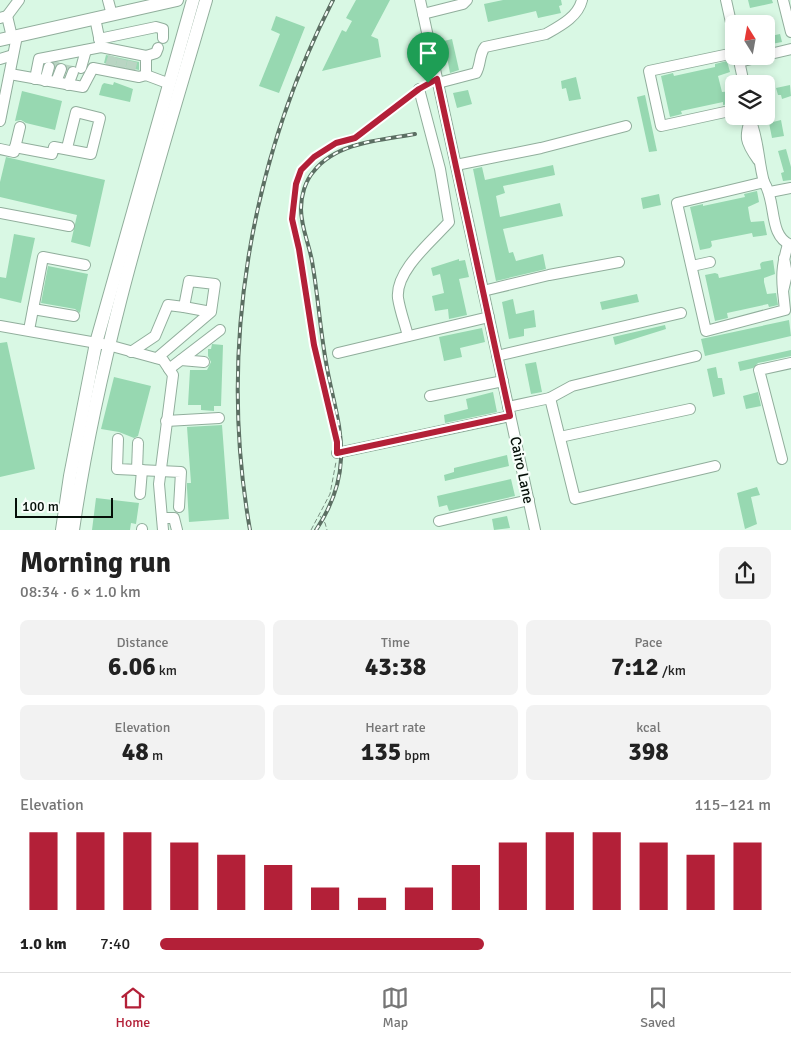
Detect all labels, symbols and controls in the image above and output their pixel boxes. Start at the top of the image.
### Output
north arrow [725,15,775,65]
map controls [725,15,775,125]
pin [407,32,449,83]
icon: arrive [414,39,442,67]
button: layers [725,75,775,125]
street label: Cairo Lane [506,435,538,505]
scale bar [15,494,112,518]
text: 100 m [22,498,59,515]
text: Morning run [20,546,171,580]
button: share [719,547,771,599]
text: 08:34 · 6 × 1.0 km [20,582,141,602]
text: Distance [116,634,169,651]
text: Time [381,634,410,651]
text: Pace [634,634,663,651]
text: 6.06 [108,651,156,682]
text: 43:38 [365,651,426,682]
text: 7:12 [611,651,659,682]
text: km [156,662,177,679]
text: /km [659,662,686,679]
text: Elevation [115,719,170,736]
text: Heart rate [365,719,426,736]
text: kcal [636,719,661,736]
text: 48 [122,736,149,767]
text: 135 [361,736,401,767]
text: 398 [628,736,669,767]
text: m [149,747,163,764]
text: bpm [401,747,430,764]
text: Elevation [20,795,84,815]
text: 115–121 m [694,795,771,815]
text: 1.0 km [20,934,67,954]
text: 7:40 [100,934,130,954]
tab: Home [115,984,150,1031]
tab: Map [381,984,409,1031]
tab: Saved [640,984,676,1031]

